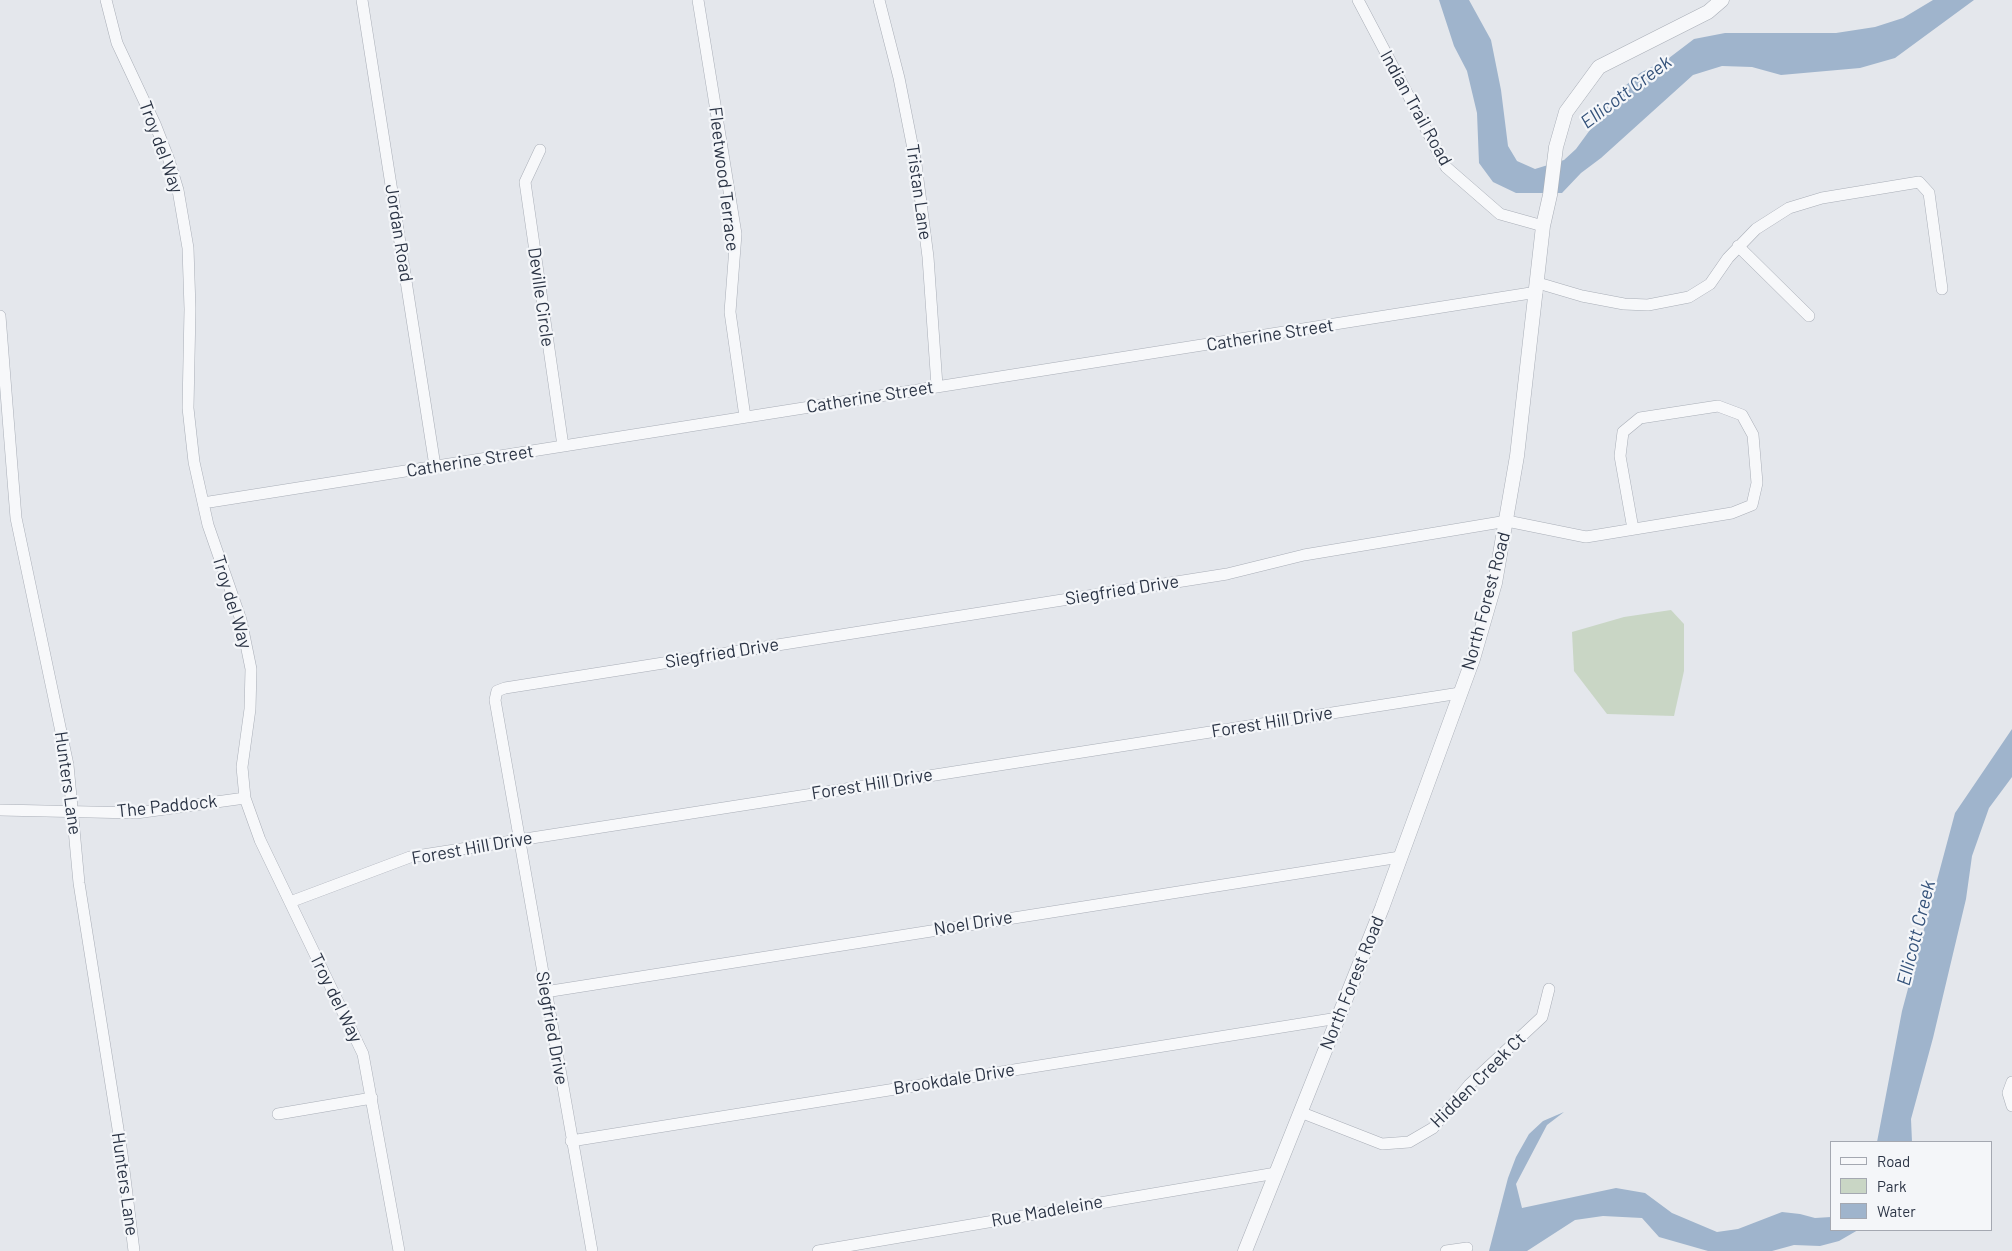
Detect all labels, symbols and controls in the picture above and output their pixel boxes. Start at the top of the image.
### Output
street label: Indian Trail Road [1375,47,1457,169]
water label: Ellicott Creek [1576,51,1676,133]
street label: Troy del Way [134,98,188,196]
street label: Fleetwood Terrace [704,106,744,252]
street label: Tristan Lane [902,143,936,241]
street label: Jordan Road [381,183,417,283]
street label: Deville Circle [523,246,559,348]
street label: Catherine Street [1205,314,1335,356]
street label: Catherine Street [805,376,935,418]
street label: Catherine Street [405,440,535,482]
street label: North Forest Road [1457,529,1515,673]
street label: Troy del Way [208,553,256,651]
street label: Siegfried Drive [1064,570,1180,610]
street label: Siegfried Drive [664,633,780,673]
street label: Forest Hill Drive [1210,702,1334,742]
street label: Hunters Lane [50,730,86,836]
street label: Forest Hill Drive [810,764,934,804]
street label: The Paddock [116,790,218,822]
street label: Forest Hill Drive [410,827,534,869]
water label: Ellicott Creek [1892,878,1940,988]
street label: Noel Drive [932,906,1014,940]
street label: North Forest Road [1315,913,1389,1053]
street label: Troy del Way [305,950,367,1046]
street label: Siegfried Drive [531,969,573,1087]
street label: Hidden Creek Ct [1426,1028,1530,1132]
street label: Brookdale Drive [892,1059,1016,1099]
street label: Hunters Lane [107,1131,143,1237]
legend [1830,1141,1992,1231]
text: Road [1877,1152,1910,1170]
text: Park [1877,1177,1906,1195]
street label: Rue Madeleine [990,1191,1104,1231]
text: Water [1877,1202,1916,1220]

